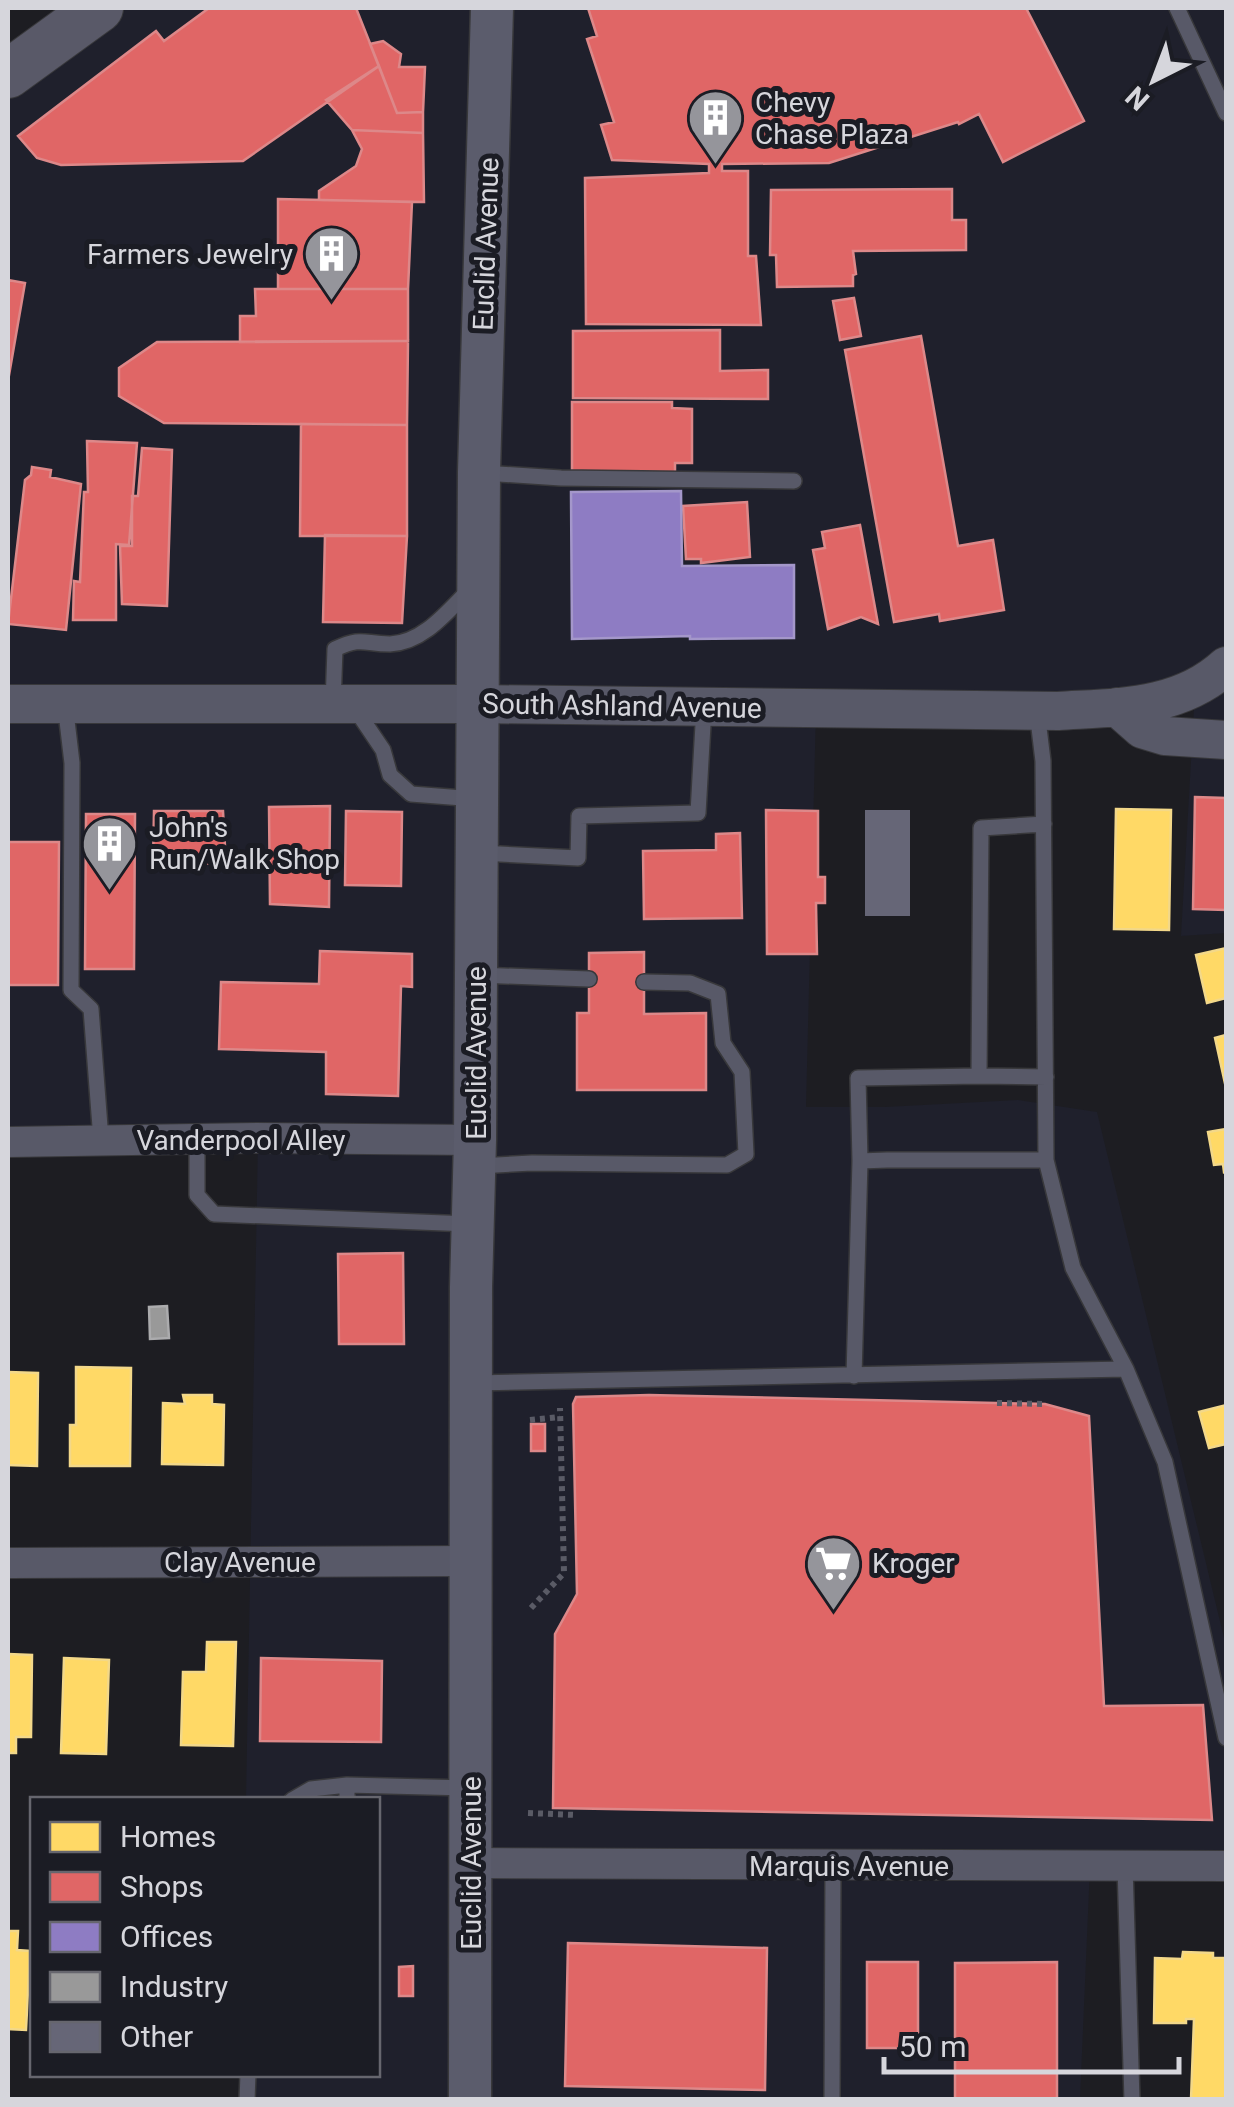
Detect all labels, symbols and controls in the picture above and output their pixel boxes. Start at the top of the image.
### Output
north arrow [1104,30,1204,130]
text: N [1119,79,1156,117]
place label: Chevy Chase Plaza [755,86,909,151]
building icon: Chevy Chase Plaza [686,88,746,167]
street label: Euclid Avenue [466,157,506,331]
building icon: Farmers Jewelry [302,224,362,303]
place label: Farmers Jewelry [87,238,293,271]
street label: South Ashland Avenue [482,687,762,725]
place label: John's Run/Walk Shop [149,811,340,876]
building icon: John's Run/Walk Shop [80,813,140,892]
street label: Euclid Avenue [460,966,493,1140]
street label: Vanderpool Alley [136,1124,346,1157]
supermarket icon: Kroger [803,1533,863,1612]
street label: Clay Avenue [164,1546,316,1579]
place label: Kroger [872,1547,955,1580]
street label: Euclid Avenue [455,1776,488,1950]
legend [30,1797,380,2077]
text: Homes [120,1819,216,1854]
street label: Marquis Avenue [749,1850,949,1883]
text: Shops [120,1869,204,1904]
text: Offices [120,1919,213,1954]
text: Industry [120,1969,228,2004]
scale bar [884,2012,1179,2074]
text: Other [120,2019,193,2054]
text: 50 m [899,2029,966,2064]

